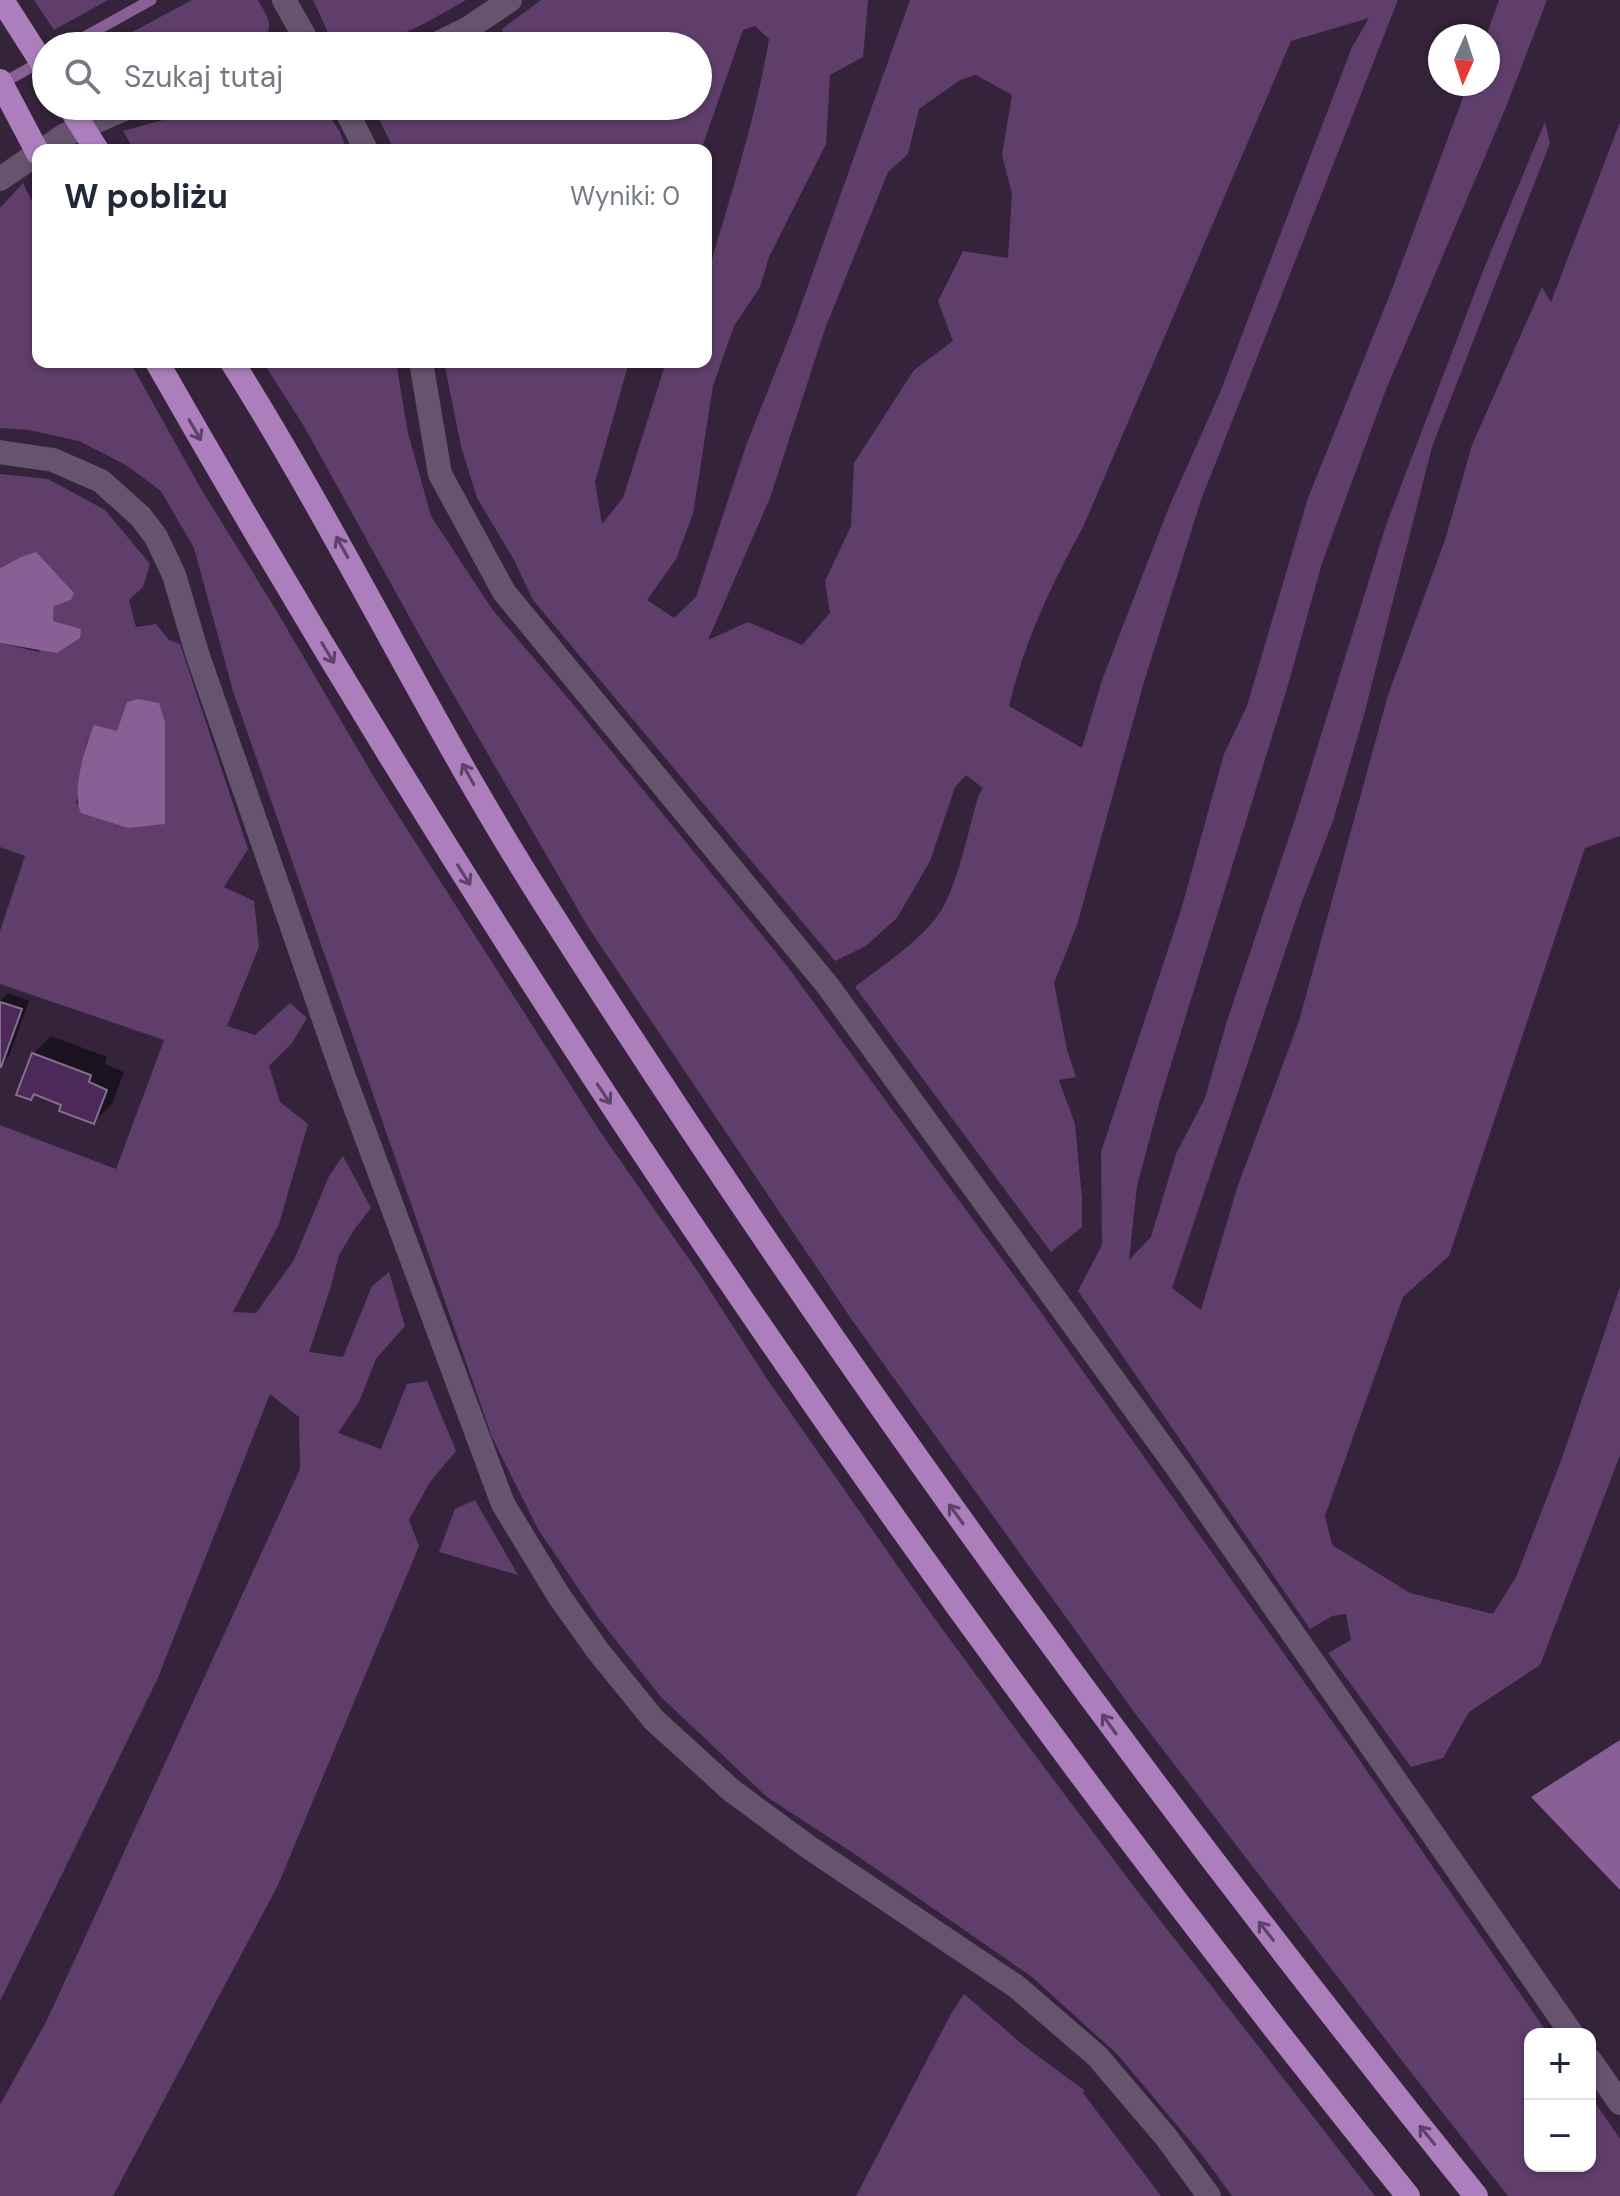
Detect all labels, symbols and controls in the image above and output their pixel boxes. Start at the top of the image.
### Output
north arrow [1428,24,1500,96]
search box [32,32,712,120]
icon: search [60,54,104,98]
text: Szukaj tutaj [124,57,283,96]
text: W pobliżu [64,174,228,219]
text: Wyniki: 0 [570,179,680,213]
one-way arrow [187,418,203,441]
one-way arrow [333,536,349,559]
one-way arrow [320,641,336,664]
one-way arrow [459,763,475,787]
one-way arrow [456,863,472,886]
one-way arrow [596,1082,612,1105]
one-way arrow [948,1503,964,1525]
one-way arrow [1101,1714,1118,1735]
one-way arrow [1258,1921,1275,1942]
map controls [1524,2028,1596,2172]
button: + [1524,2028,1596,2100]
button: − [1524,2100,1596,2172]
one-way arrow [1419,2125,1436,2146]

